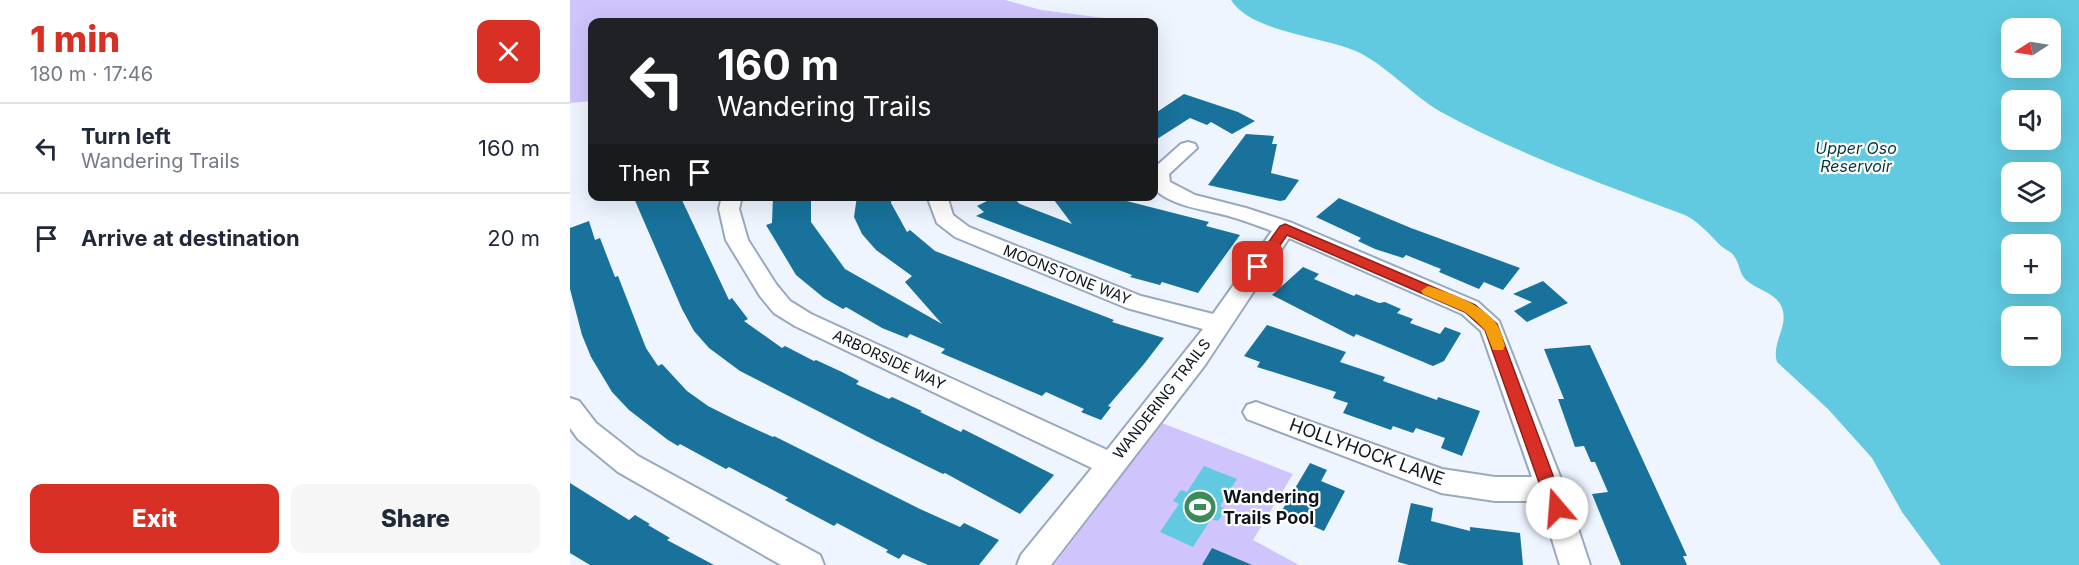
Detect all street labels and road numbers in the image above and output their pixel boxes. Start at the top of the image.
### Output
street label: MOONSTONE WAY [1001,240,1134,309]
street label: ARBORSIDE WAY [830,325,949,394]
street label: WANDERING TRAILS [1109,335,1215,463]
street label: HOLLYHOCK LANE [1287,414,1448,489]

